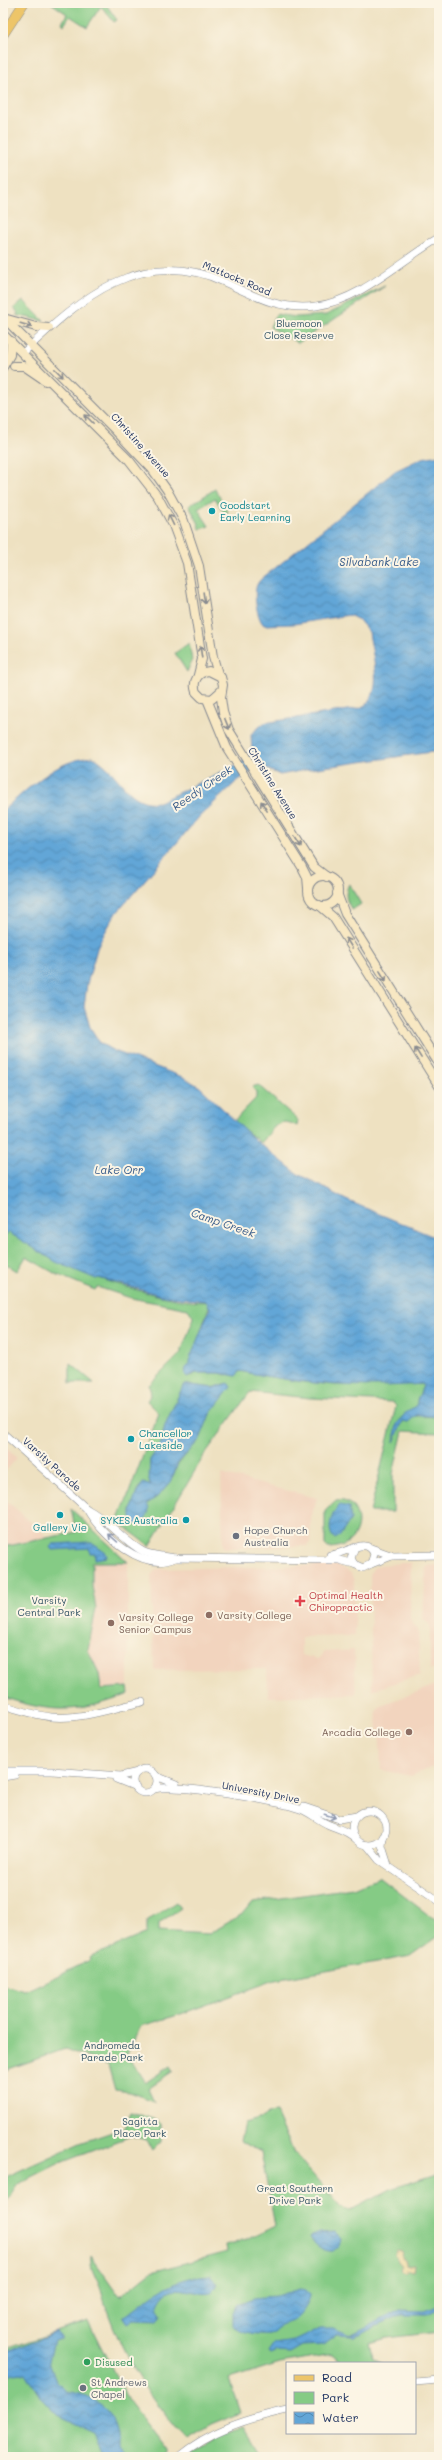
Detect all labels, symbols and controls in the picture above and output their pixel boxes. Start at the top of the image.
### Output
street label: Mattocks Road [201,257,273,299]
park label: Bluemoon Close Reserve [264,316,334,342]
one-way arrow [20,322,33,329]
one-way arrow [54,367,64,377]
street label: Christine Avenue [108,410,174,480]
one-way arrow [84,414,94,424]
place label: Goodstart Early Learning [220,498,291,524]
marker: Goodstart Early Learning [207,506,217,516]
one-way arrow [167,514,174,526]
water label: Silvabank Lake [339,554,419,569]
one-way arrow [200,591,208,604]
one-way arrow [197,646,205,659]
one-way arrow [224,718,232,730]
street label: Christine Avenue [245,744,301,822]
water label: Reedy Creek [169,761,235,814]
one-way arrow [259,800,267,812]
one-way arrow [294,836,302,847]
one-way arrow [345,938,353,949]
one-way arrow [380,970,388,982]
one-way arrow [414,1048,422,1059]
water label: Lake Orr [95,1162,144,1177]
water label: Camp Creek [189,1205,257,1241]
place label: Chancellor Lakeside [139,1426,192,1452]
street label: Varsity Parade [20,1434,84,1494]
marker: Chancellor Lakeside [126,1434,136,1444]
marker: Gallery Vie [55,1510,65,1520]
place label: SYKES Australia [100,1513,178,1527]
marker: SYKES Australia [181,1515,191,1525]
place label: Gallery Vie [33,1520,87,1534]
place label: Hope Church Australia [244,1523,308,1549]
marker: Hope Church Australia [231,1531,241,1541]
one-way arrow [108,1534,118,1543]
place label: Optimal Health Chiropractic [309,1588,383,1614]
park label: Varsity Central Park [18,1593,80,1619]
marker: Optimal Health Chiropractic [294,1595,306,1607]
place label: Varsity College [217,1608,292,1622]
place label: Varsity College Senior Campus [119,1610,194,1636]
marker: Varsity College [204,1610,214,1620]
marker: Varsity College Senior Campus [106,1618,116,1628]
place label: Arcadia College [322,1725,401,1739]
marker: Arcadia College [404,1727,414,1737]
street label: University Drive [221,1778,301,1806]
one-way arrow [323,1813,336,1820]
park label: Andromeda Parade Park [81,2038,143,2064]
park label: Sagitta Place Park [114,2114,166,2140]
park label: Great Southern Drive Park [257,2181,333,2207]
place label: Disused [95,2355,133,2369]
marker: Disused [82,2357,92,2367]
legend [286,2362,416,2434]
text: Road [322,2369,352,2385]
place label: St Andrews Chapel [91,2375,147,2401]
marker: St Andrews Chapel [78,2383,88,2393]
text: Park [322,2389,349,2405]
text: Water [322,2409,359,2425]

